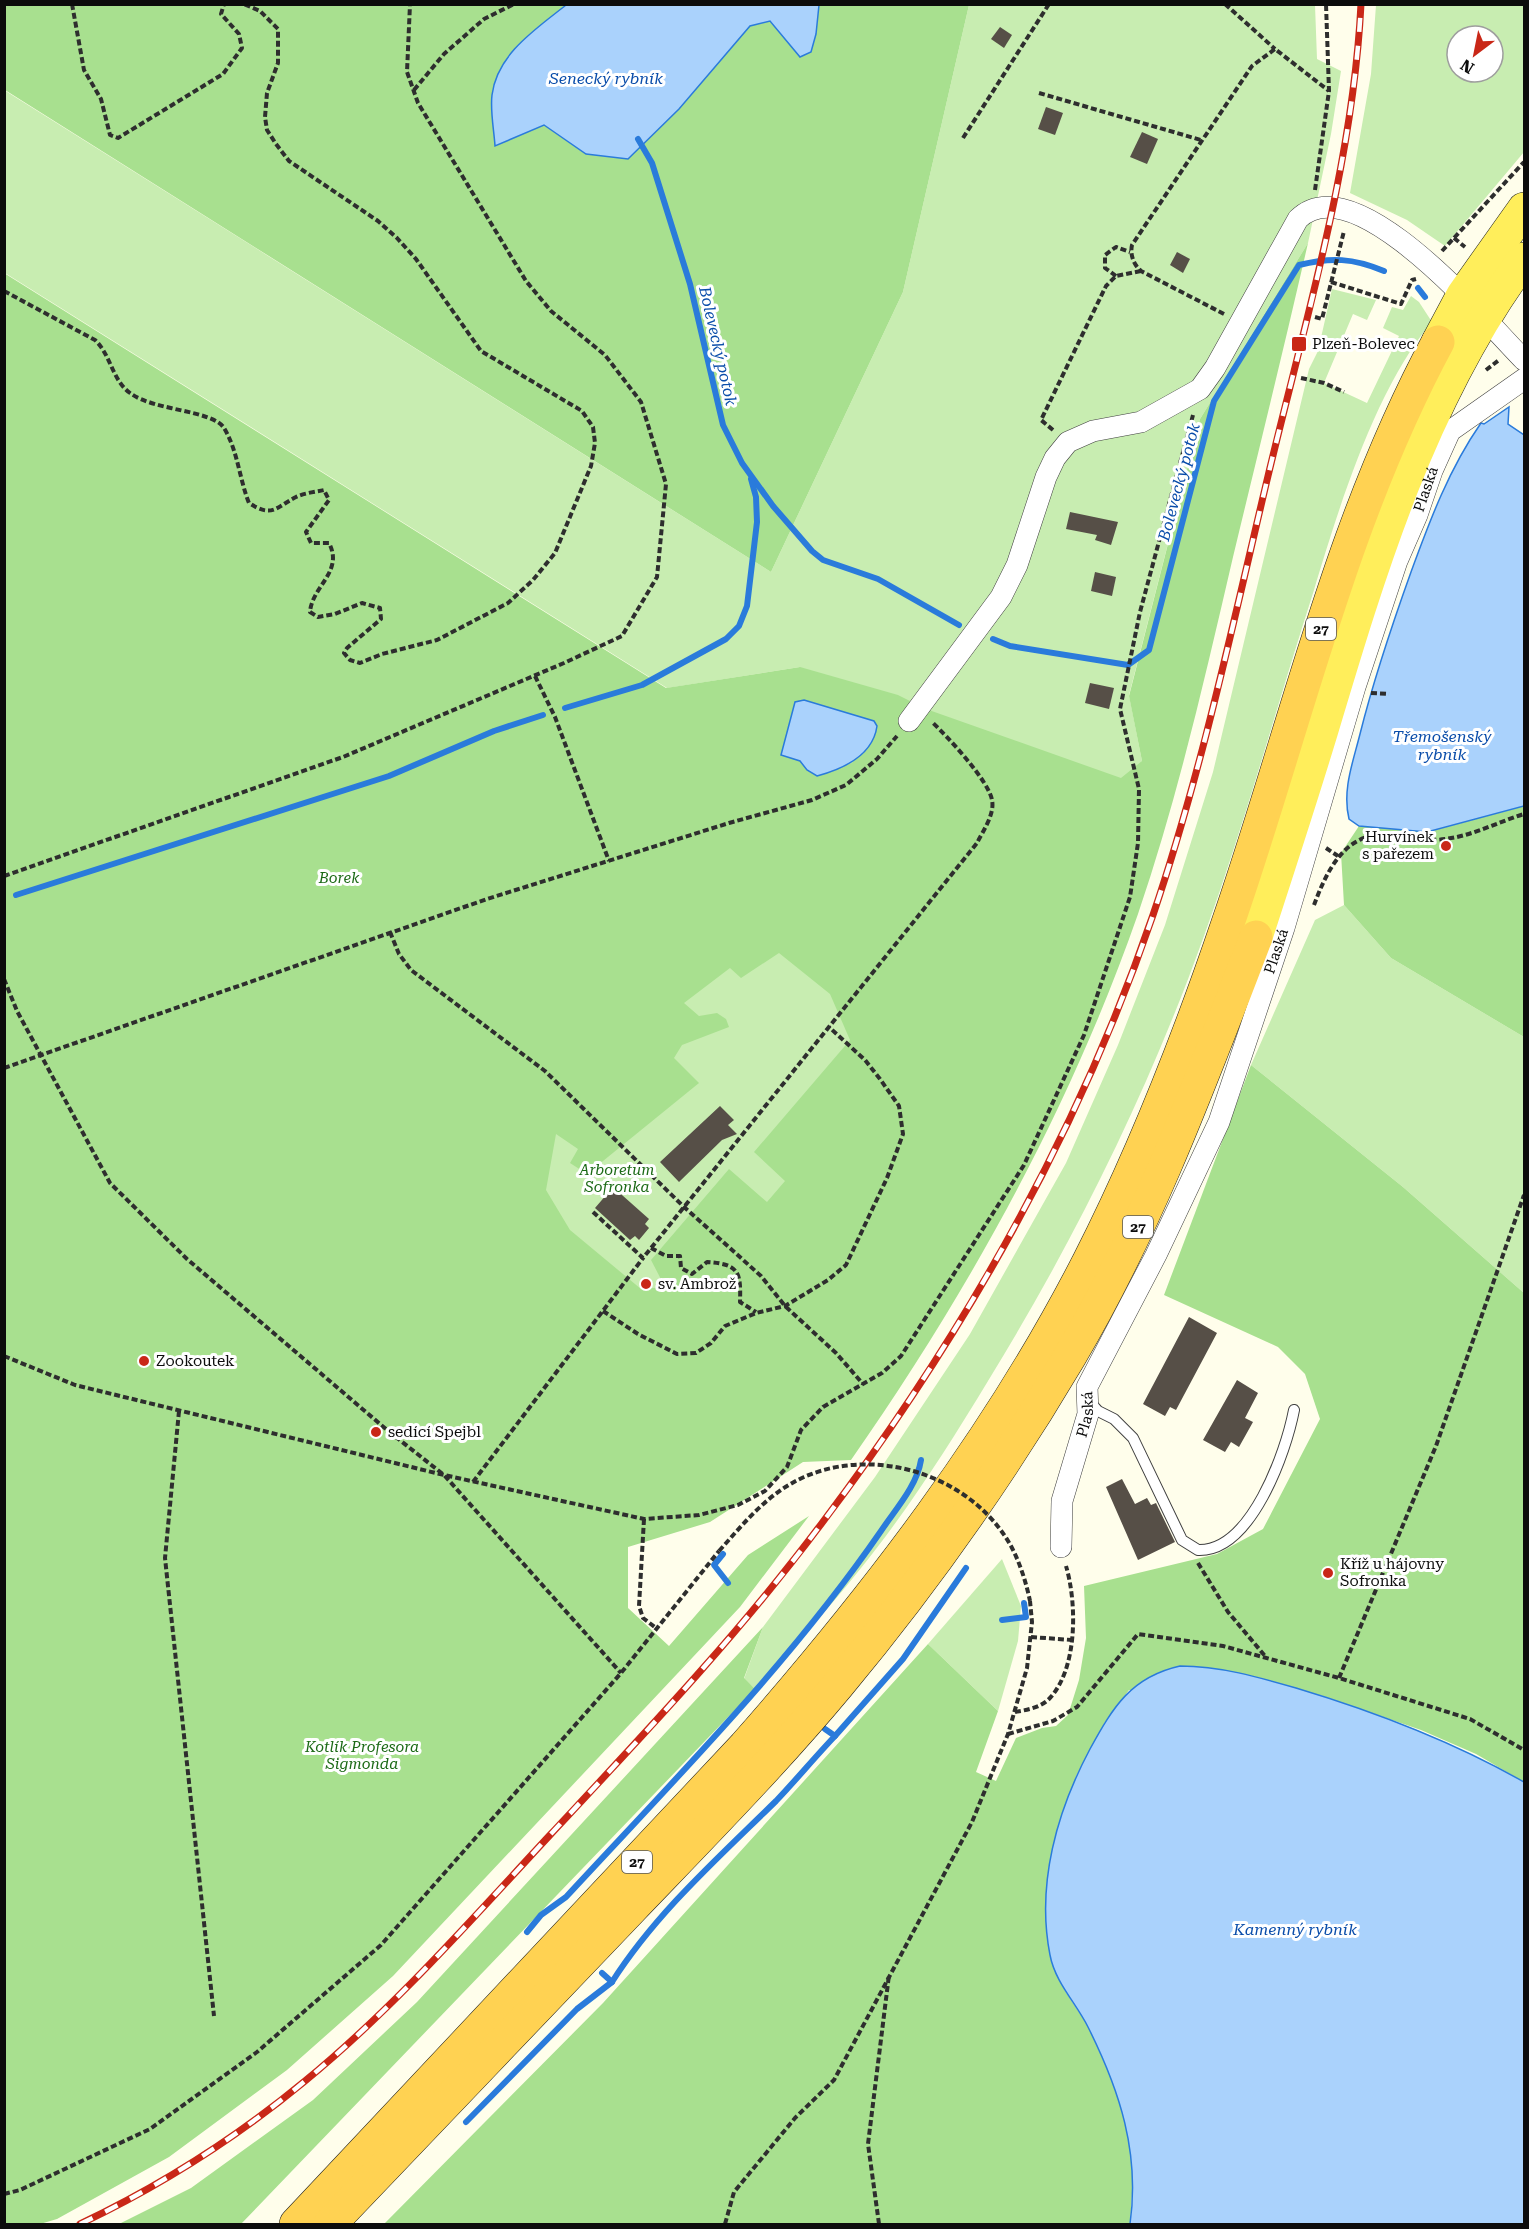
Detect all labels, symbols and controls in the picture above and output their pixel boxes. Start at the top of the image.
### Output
north arrow [1445,24,1505,84]
text: N [1457,55,1478,78]
water label: Senecký rybník [548,69,663,88]
water label: Bolevecký potok [695,284,741,408]
marker: Plzeň-Bolevec [1290,335,1308,353]
place label: Plzeň-Bolevec [1312,335,1415,353]
water label: Bolevecký potok [1154,421,1204,544]
street label: Plaská [1410,464,1442,514]
road number: 27 [1306,618,1336,640]
water label: Třemošenský rybník [1393,727,1492,764]
place label: Hurvínek s pařezem [1362,828,1434,863]
marker: Hurvínek s pařezem [1439,839,1453,853]
park label: Borek [318,869,360,887]
street label: Plaská [1260,926,1292,976]
park label: Arboretum Sofronka [579,1161,655,1196]
road number: 27 [1123,1216,1153,1238]
place label: sv. Ambrož [658,1275,736,1293]
marker: sv. Ambrož [639,1277,653,1291]
place label: Zookoutek [156,1352,235,1370]
marker: Zookoutek [137,1354,151,1368]
street label: Plaská [1072,1391,1097,1440]
place label: sedící Spejbl [388,1423,481,1441]
marker: sedící Spejbl [369,1425,383,1439]
place label: Kříž u hájovny Sofronka [1340,1555,1444,1590]
marker: Kříž u hájovny Sofronka [1321,1566,1335,1580]
park label: Kotlík Profesora Sigmonda [304,1738,419,1773]
road number: 27 [622,1851,652,1873]
water label: Kamenný rybník [1232,1920,1357,1939]

